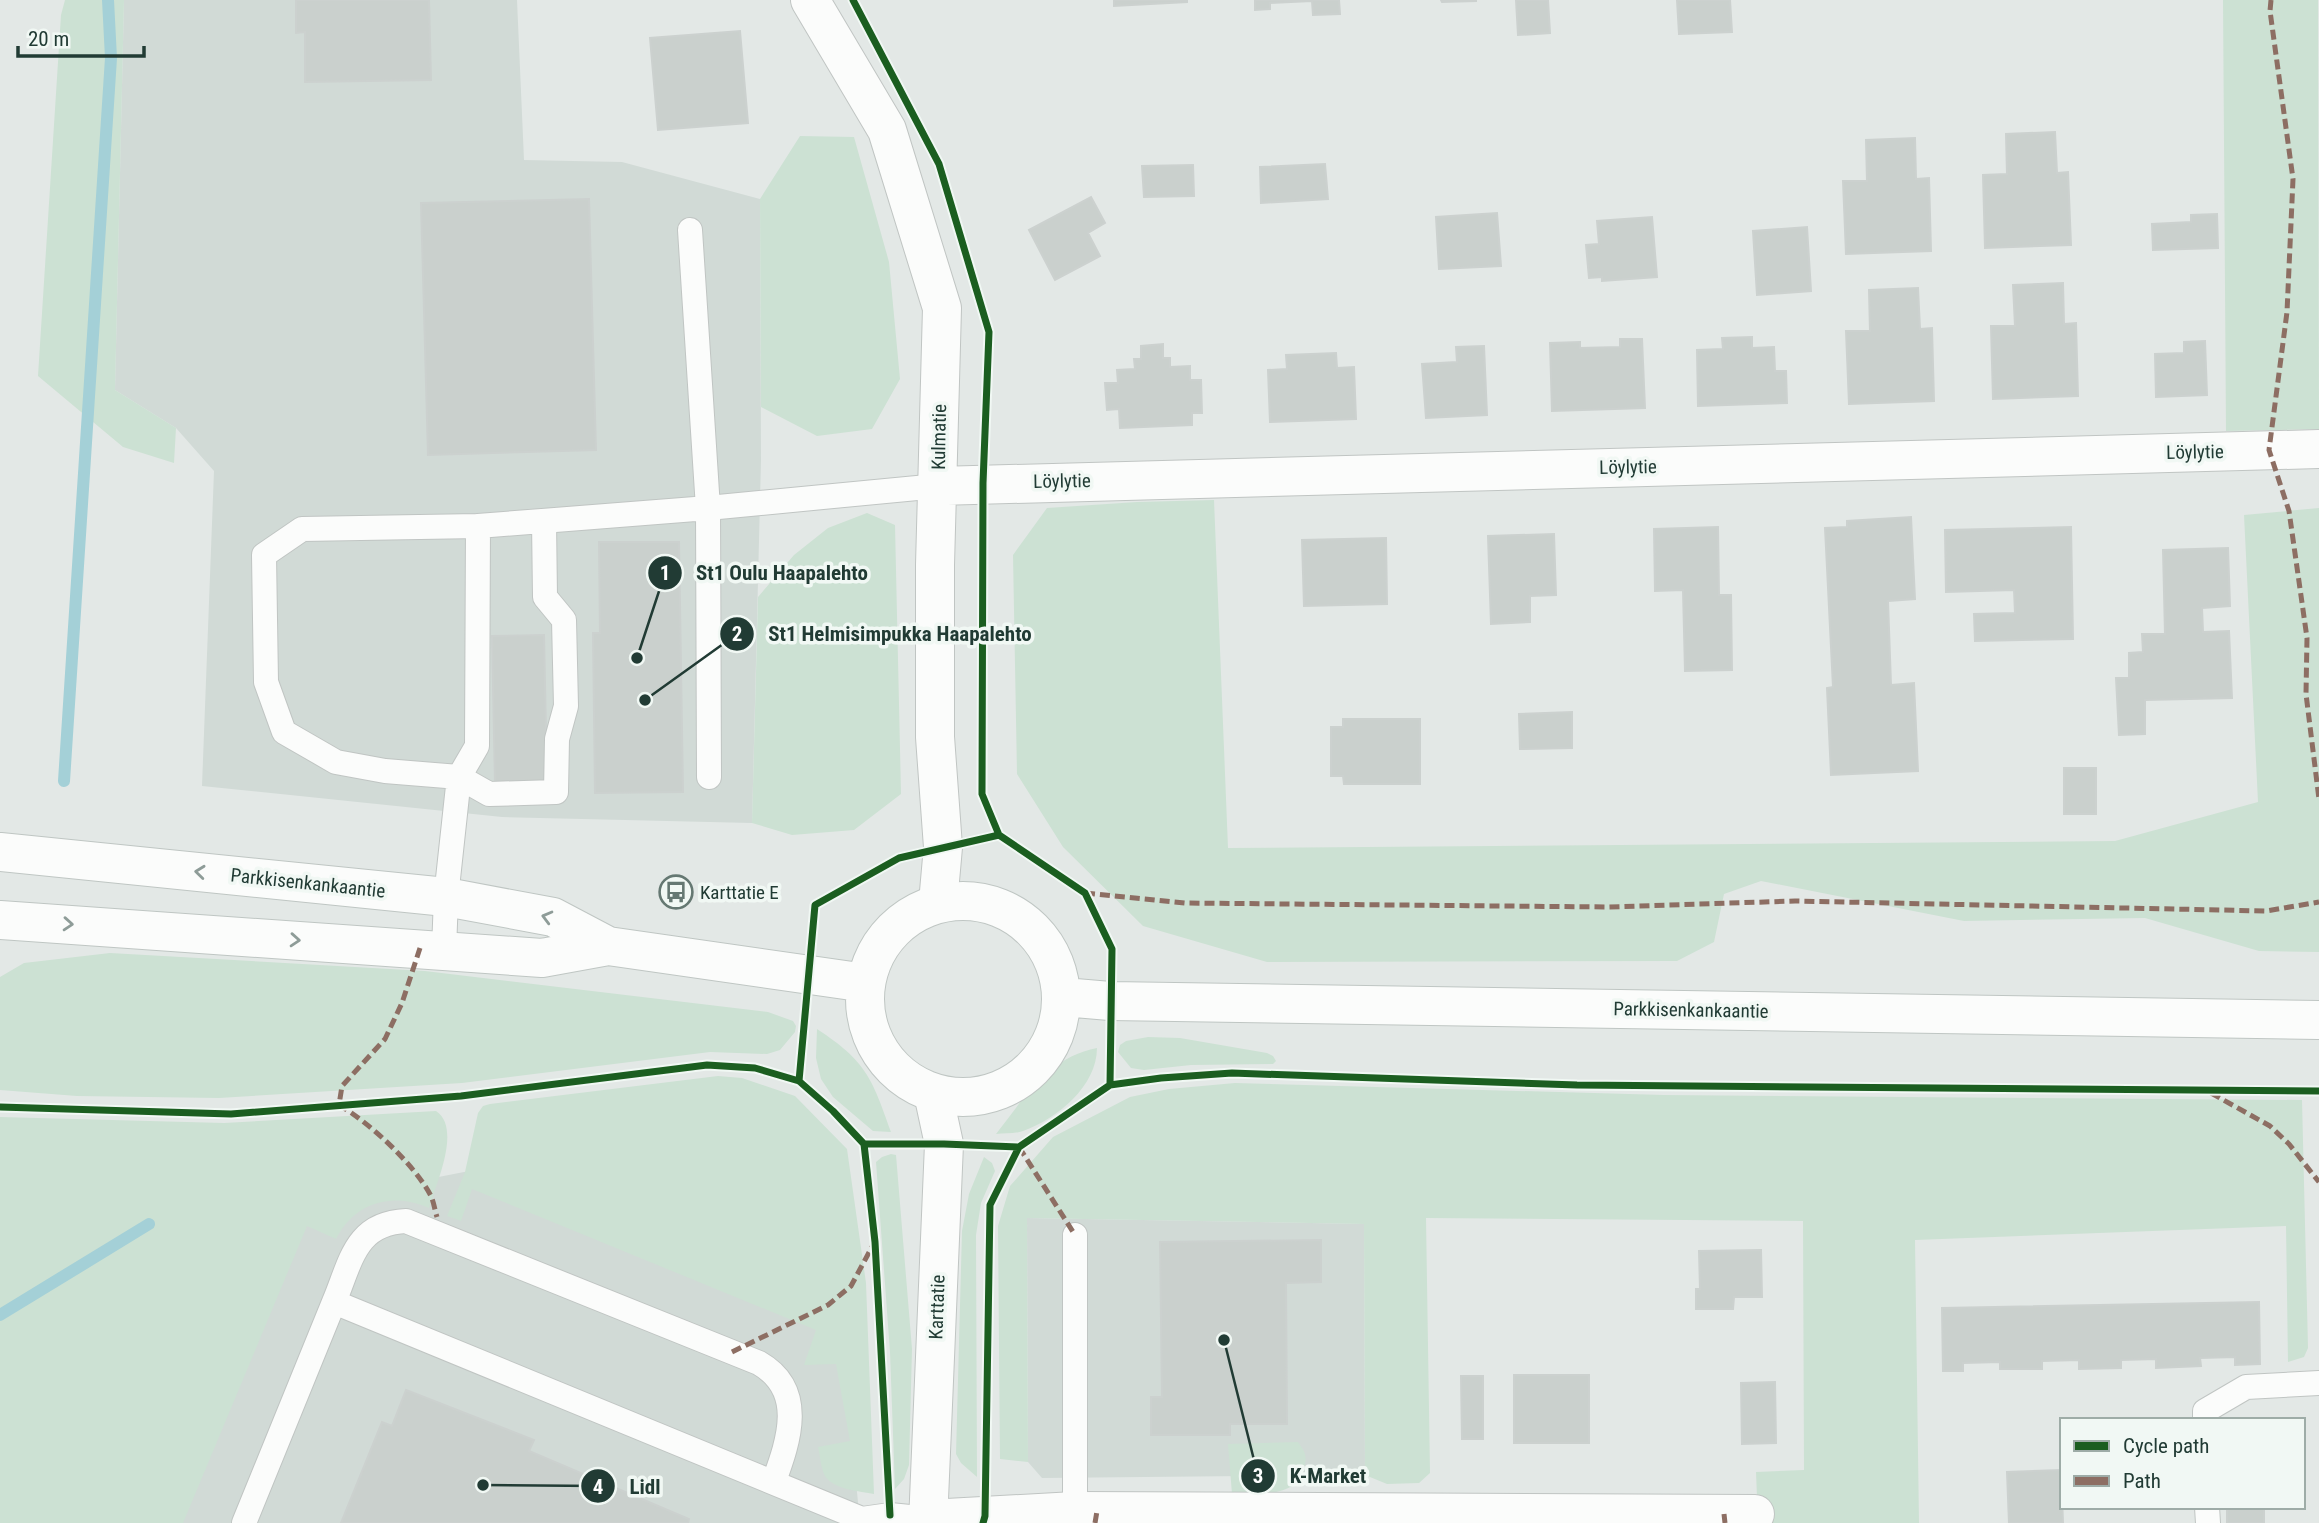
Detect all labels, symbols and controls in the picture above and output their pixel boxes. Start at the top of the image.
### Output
scale bar [18,14,144,58]
text: 20 m [28,27,69,51]
street label: Kulmatie [927,404,951,470]
street label: Löylytie [2166,440,2224,464]
street label: Löylytie [1599,455,1657,479]
street label: Löylytie [1033,469,1091,493]
callout: St1 Oulu Haapalehto [647,552,882,594]
text: 1 [660,561,670,585]
text: St1 Oulu Haapalehto [696,561,868,585]
callout: St1 Helmisimpukka Haapalehto [719,613,1046,655]
text: 2 [732,622,742,646]
text: St1 Helmisimpukka Haapalehto [768,622,1032,646]
street label: Parkkisenkankaantie [230,863,387,903]
one-way arrow [194,865,206,880]
bus stop icon: Karttatie E [657,873,695,911]
place label: Karttatie E [700,881,779,904]
one-way arrow [541,911,553,925]
one-way arrow [63,916,74,931]
one-way arrow [290,932,301,947]
street label: Parkkisenkankaantie [1613,997,1769,1023]
street label: Karttatie [924,1274,950,1340]
legend [2060,1418,2305,1509]
text: Cycle path [2123,1434,2209,1458]
callout: K-Market [1240,1455,1380,1497]
text: 3 [1253,1464,1263,1488]
text: K-Market [1290,1464,1366,1488]
callout: Lidl [580,1465,674,1507]
text: Path [2123,1469,2161,1493]
text: 4 [593,1475,603,1499]
text: Lidl [629,1475,661,1499]

